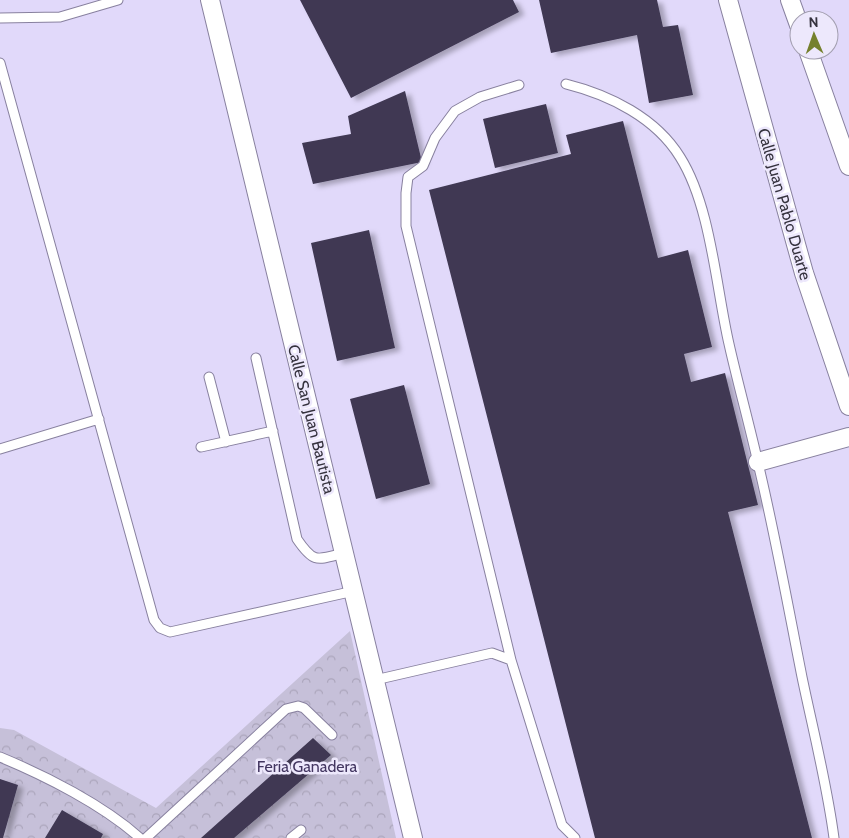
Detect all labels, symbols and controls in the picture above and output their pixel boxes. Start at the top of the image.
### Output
north arrow [789,10,839,60]
text: N [808,13,819,31]
street label: Calle Juan Pablo Duarte [754,126,815,282]
street label: Calle San Juan Bautista [284,343,339,496]
park label: Feria Ganadera [257,757,357,776]

